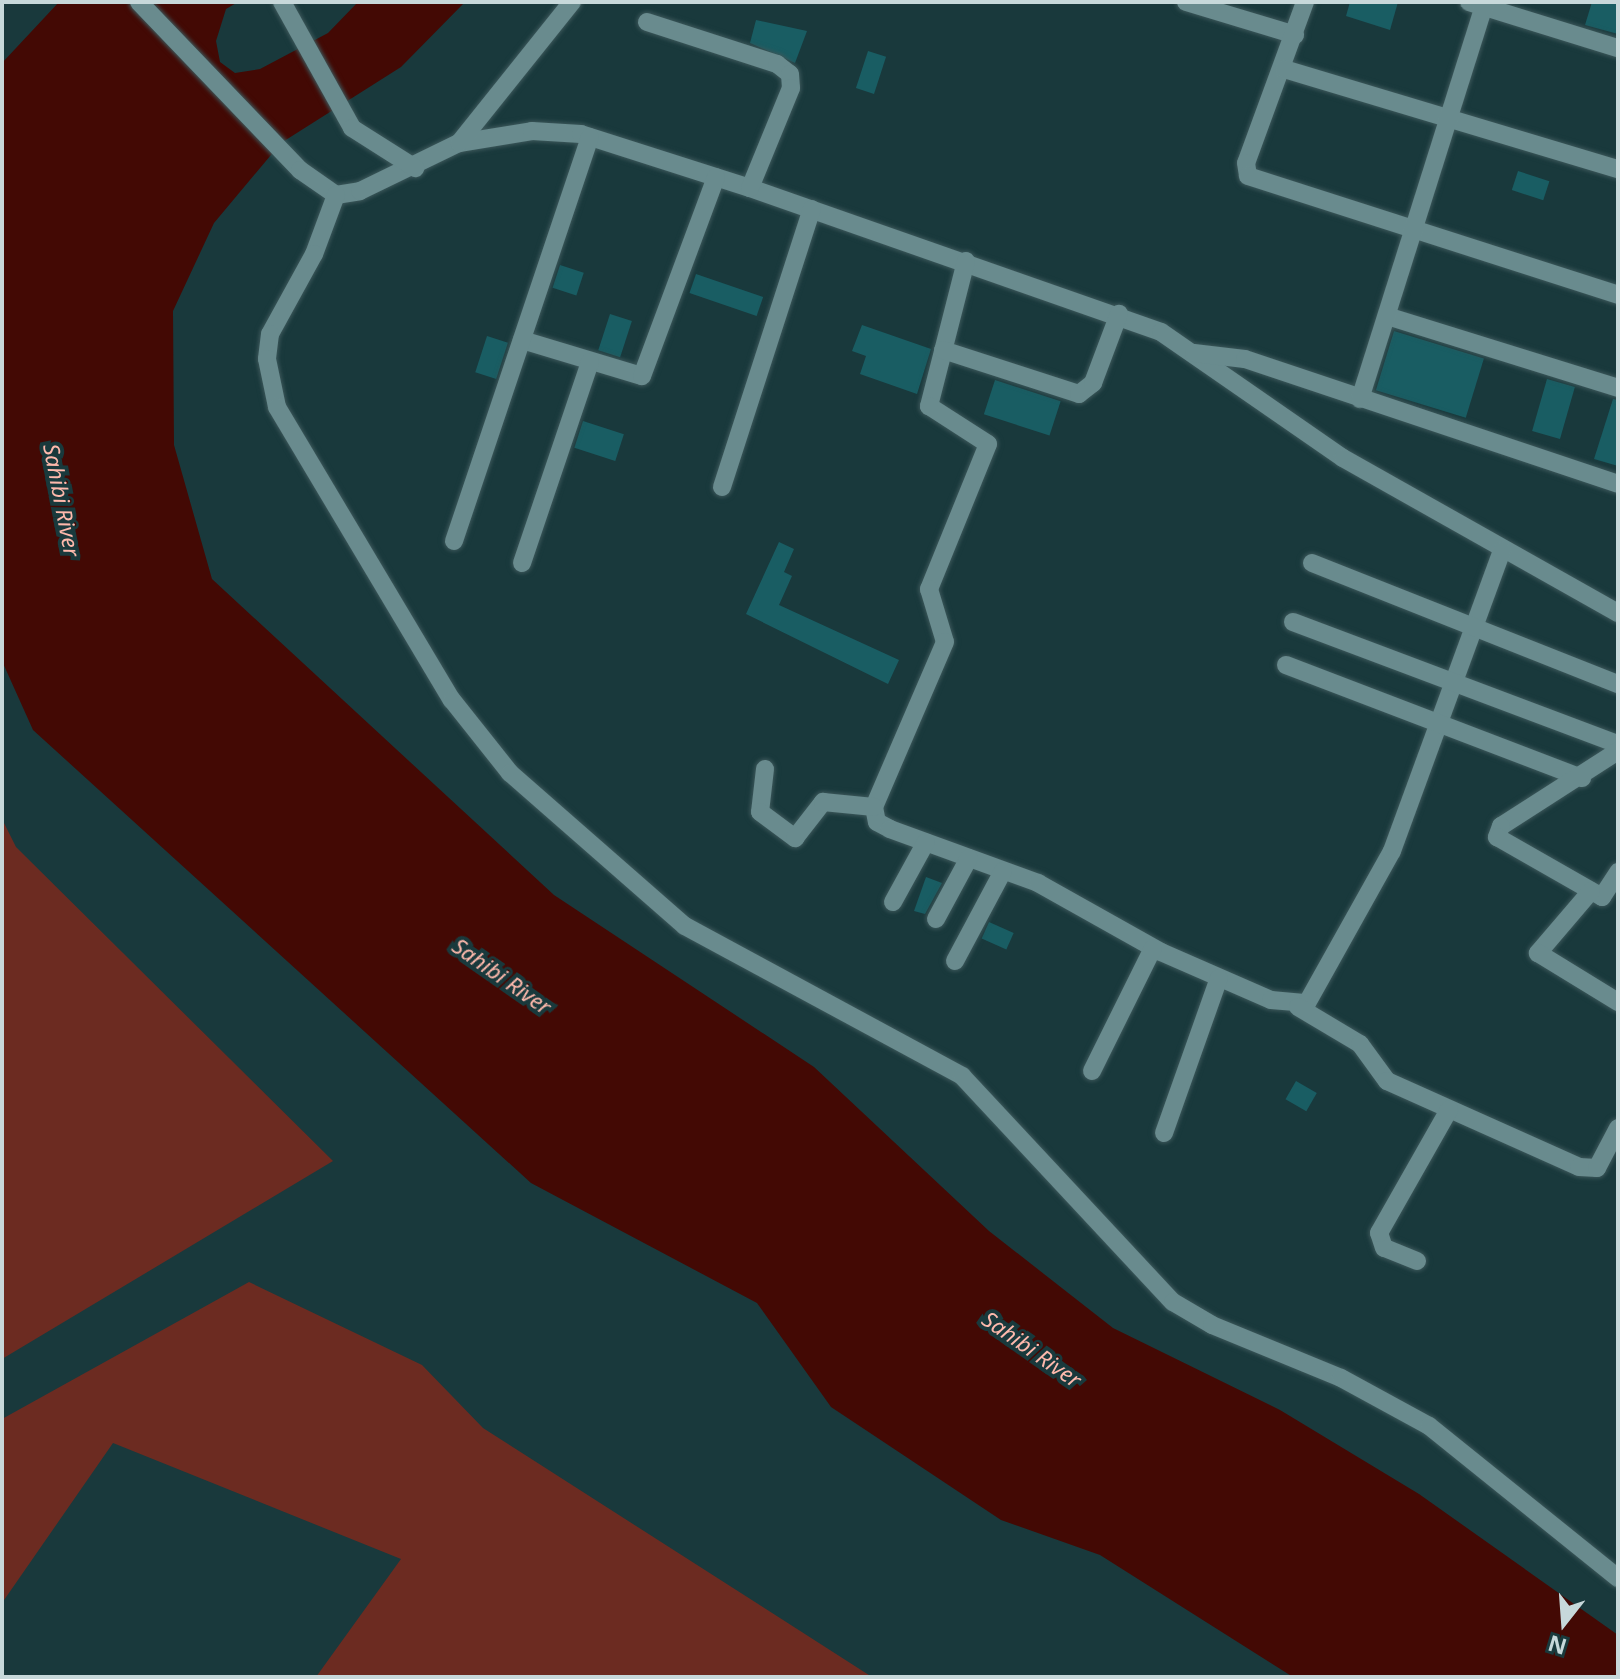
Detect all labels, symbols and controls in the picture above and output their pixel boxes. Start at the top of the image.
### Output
water label: Sahibi River [38,441,86,559]
water label: Sahibi River [448,932,556,1020]
water label: Sahibi River [978,1305,1086,1393]
north arrow [1524,1583,1604,1663]
text: N [1544,1629,1570,1663]

